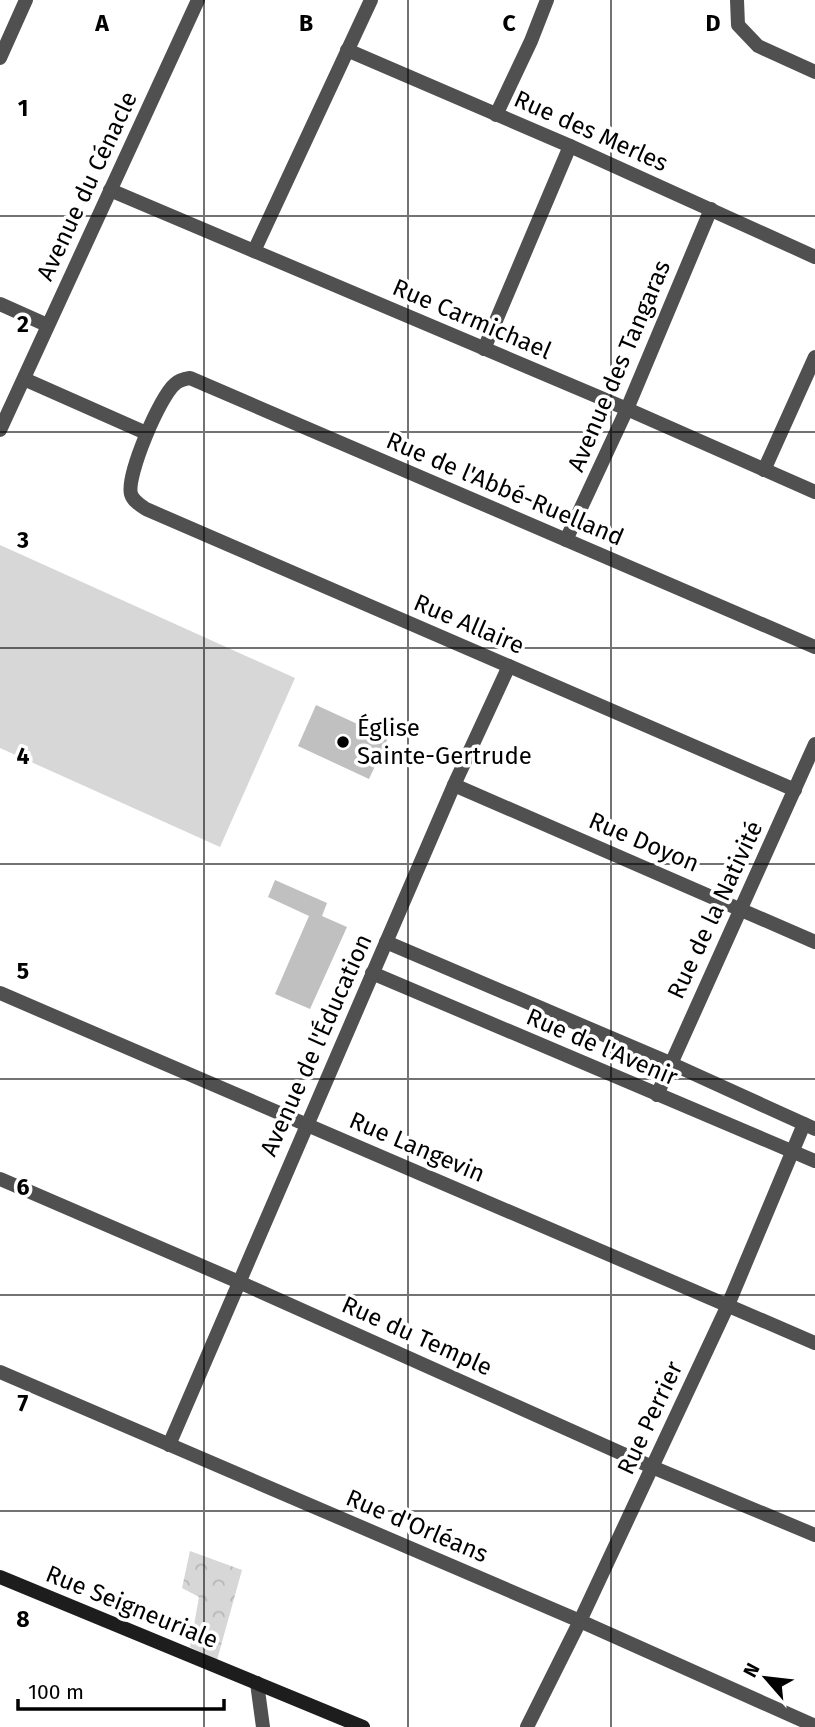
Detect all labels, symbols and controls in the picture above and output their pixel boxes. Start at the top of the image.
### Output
text: A [94,9,109,37]
text: B [299,9,313,37]
text: C [502,9,516,37]
text: D [706,9,721,37]
street label: Rue des Merles [510,85,672,177]
street label: Avenue du Cénacle [31,87,143,285]
text: 1 [18,94,28,122]
street label: Avenue des Tangaras [562,256,676,476]
street label: Rue Carmichael [389,273,555,365]
text: 2 [17,310,29,338]
street label: Rue de l'Abbé-Ruelland [382,426,628,552]
text: 3 [16,526,29,554]
street label: Rue Allaire [410,588,528,660]
place label: Église Sainte-Gertrude [357,713,532,770]
marker: Église Sainte-Gertrude [335,734,351,750]
text: 4 [17,742,30,770]
street label: Rue Doyon [585,806,703,878]
street label: Rue de la Nativité [662,817,768,1003]
street label: Avenue de l'Éducation [253,929,378,1160]
text: 5 [17,957,29,985]
street label: Rue de l'Avenir [522,1003,683,1092]
street label: Rue Langevin [345,1106,489,1188]
text: 6 [17,1173,30,1201]
street label: Rue du Temple [337,1290,497,1382]
street label: Rue Perrier [612,1356,689,1479]
text: 7 [18,1389,29,1417]
street label: Rue d'Orléans [342,1484,492,1568]
street label: Rue Seigneuriale [42,1560,222,1654]
text: 8 [16,1605,30,1633]
north arrow [731,1643,801,1713]
text: N [738,1659,765,1681]
scale bar [18,1668,224,1712]
text: 100 m [28,1679,84,1705]

